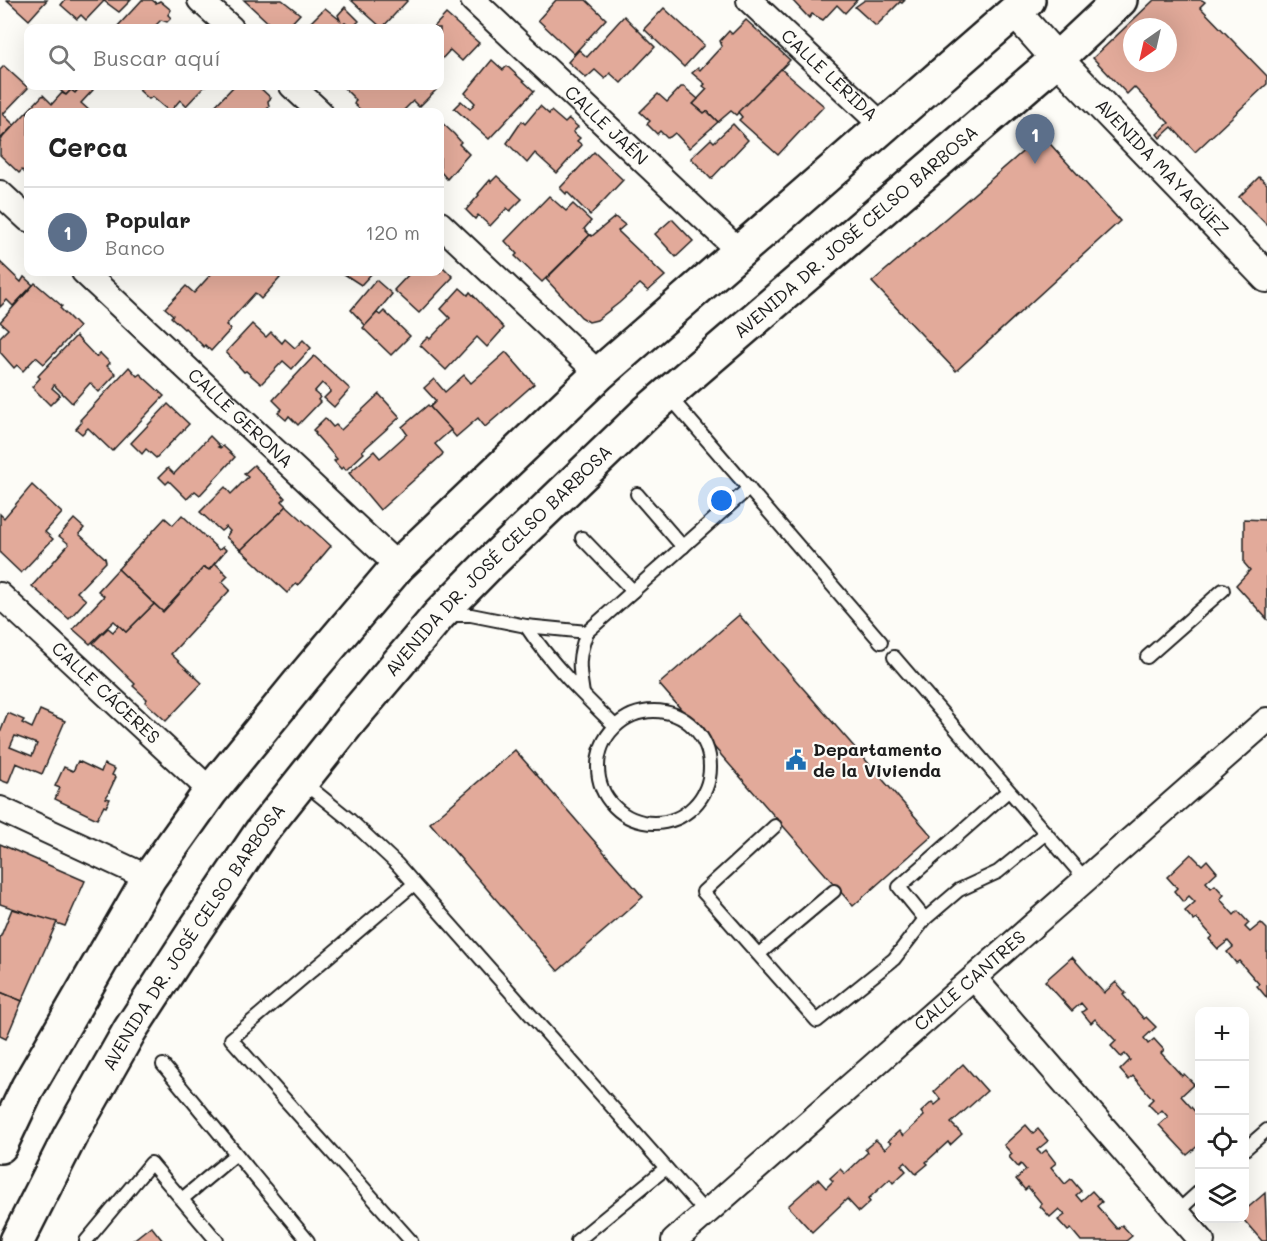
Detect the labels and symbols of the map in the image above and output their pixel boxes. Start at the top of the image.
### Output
north arrow [1123,18,1177,72]
street label: CALLE LÉRIDA [776,23,883,126]
street label: CALLE JAÉN [560,80,654,170]
street label: AVENIDA MAYAGÜEZ [1091,93,1234,241]
pin: 1 [1016,114,1054,164]
street label: AVENIDA DR. JOSÉ CELSO BARBOSA [728,119,983,343]
street label: CALLE GERONA [183,362,299,473]
street label: AVENIDA DR. JOSÉ CELSO BARBOSA [379,439,617,681]
your location [707,486,736,515]
street label: CALLE CÁCERES [47,636,166,749]
place label: Departamento de la Vivienda [813,737,942,782]
public building icon: Departamento de la Vivienda [784,748,808,772]
street label: AVENIDA DR. JOSÉ CELSO BARBOSA [97,798,290,1074]
street label: CALLE CANTRES [908,925,1030,1036]

